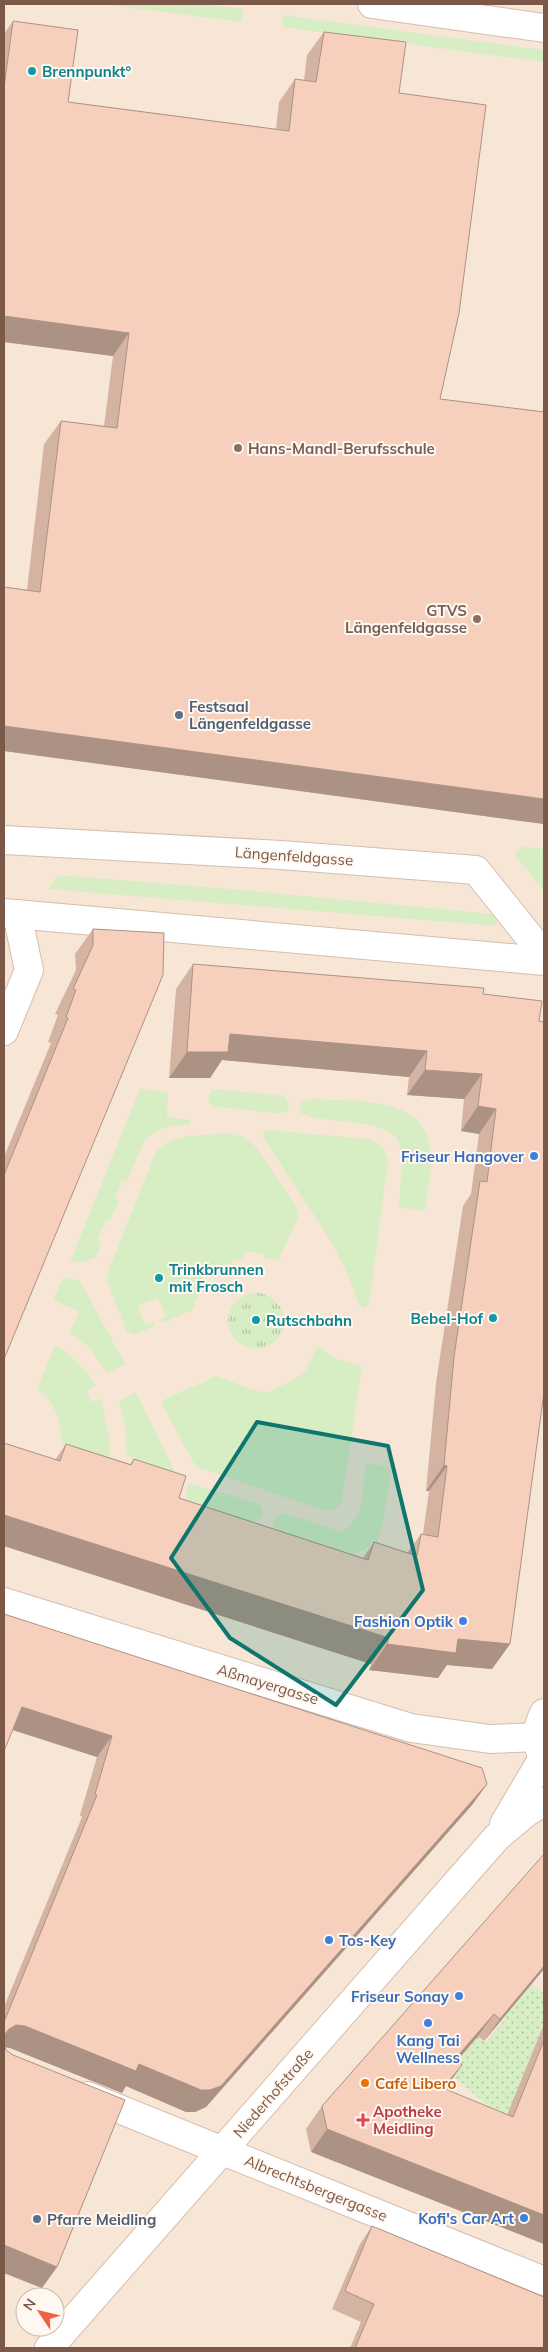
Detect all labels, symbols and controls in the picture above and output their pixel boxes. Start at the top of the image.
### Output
place label: Brennpunkt° [42,62,131,81]
marker: Brennpunkt° [26,65,38,77]
place label: Hans-Mandl-Berufsschule [248,439,435,458]
marker: Hans-Mandl-Berufsschule [232,442,244,454]
place label: GTVS Längenfeldgasse [345,601,467,637]
marker: GTVS Längenfeldgasse [471,613,483,625]
place label: Festsaal Längenfeldgasse [189,697,311,733]
marker: Festsaal Längenfeldgasse [173,709,185,721]
street label: Längenfeldgasse [234,842,354,870]
place label: Friseur Hangover [401,1147,524,1166]
marker: Friseur Hangover [528,1150,540,1162]
place label: Trinkbrunnen mit Frosch [169,1260,264,1296]
marker: Trinkbrunnen mit Frosch [153,1272,165,1284]
place label: Bebel-Hof [410,1309,483,1328]
place label: Rutschbahn [266,1311,352,1330]
marker: Bebel-Hof [487,1312,499,1324]
marker: Rutschbahn [250,1314,262,1326]
place label: Fashion Optik [354,1612,454,1631]
marker: Fashion Optik [457,1615,469,1627]
street label: Aßmayergasse [215,1660,321,1708]
place label: Tos-Key [339,1931,397,1950]
marker: Tos-Key [323,1934,335,1946]
place label: Friseur Sonay [351,1987,450,2006]
marker: Friseur Sonay [453,1990,465,2002]
marker: Kang Tai Wellness [422,2017,434,2029]
place label: Kang Tai Wellness [396,2031,460,2067]
street label: Niederhofstraße [229,2044,317,2142]
place label: Café Libero [375,2074,457,2093]
marker: Café Libero [359,2077,371,2089]
place label: Apotheke Meidling [373,2102,442,2138]
marker: Apotheke Meidling [357,2114,369,2126]
street label: Albrechtsbergergasse [242,2151,390,2225]
place label: Kofi's Car Art [418,2209,514,2228]
place label: Pfarre Meidling [47,2210,156,2229]
marker: Kofi's Car Art [518,2212,530,2224]
marker: Pfarre Meidling [31,2213,43,2225]
north arrow [15,2287,65,2337]
text: N [19,2295,40,2314]

